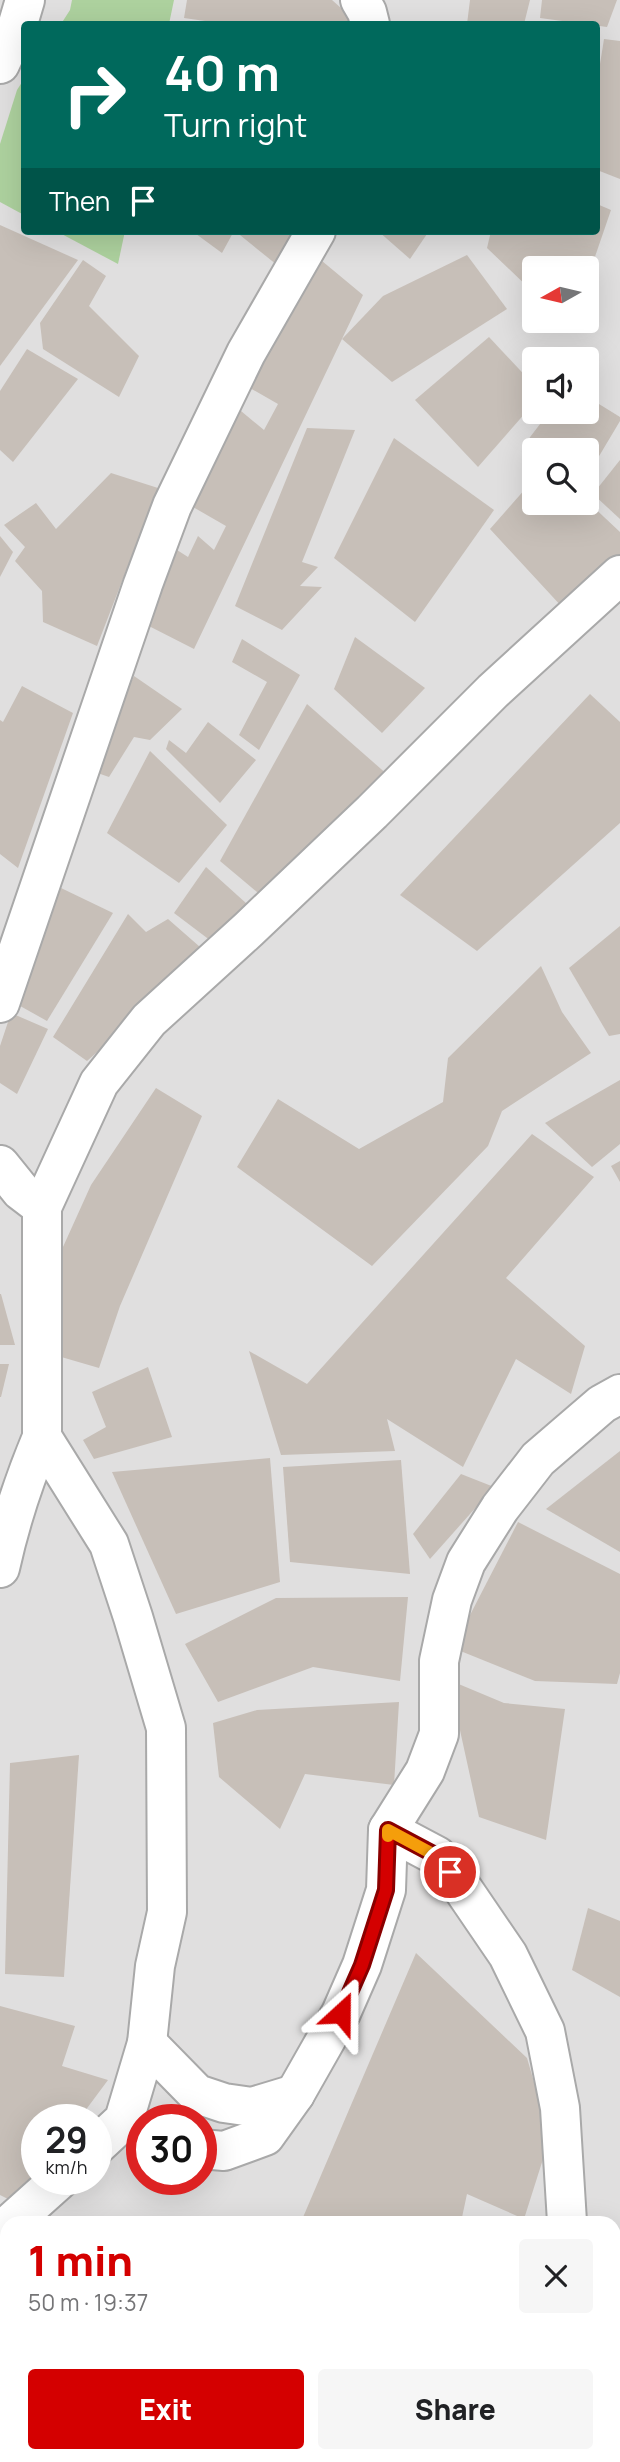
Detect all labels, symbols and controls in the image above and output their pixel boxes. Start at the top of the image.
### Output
text: 40 m [164,39,280,106]
icon: right [49,49,140,140]
text: Turn right [164,103,307,147]
icon: arrive [124,182,162,220]
text: Then [49,183,110,219]
north arrow [522,256,598,332]
map controls [522,256,599,515]
button: sound [522,347,599,424]
button: search [522,438,599,515]
pin [420,1842,480,1902]
icon: arrive [431,1853,469,1891]
position arrow [304,1976,378,2050]
speed limit sign: 30 [126,2104,217,2195]
text: 29 [45,2116,88,2164]
text: km/h [46,2155,87,2179]
text: 1 min [28,2231,133,2289]
button: close [519,2239,593,2313]
text: 50 m · 19:37 [28,2286,148,2318]
button: Exit [28,2369,304,2449]
button: Share [318,2369,593,2449]

